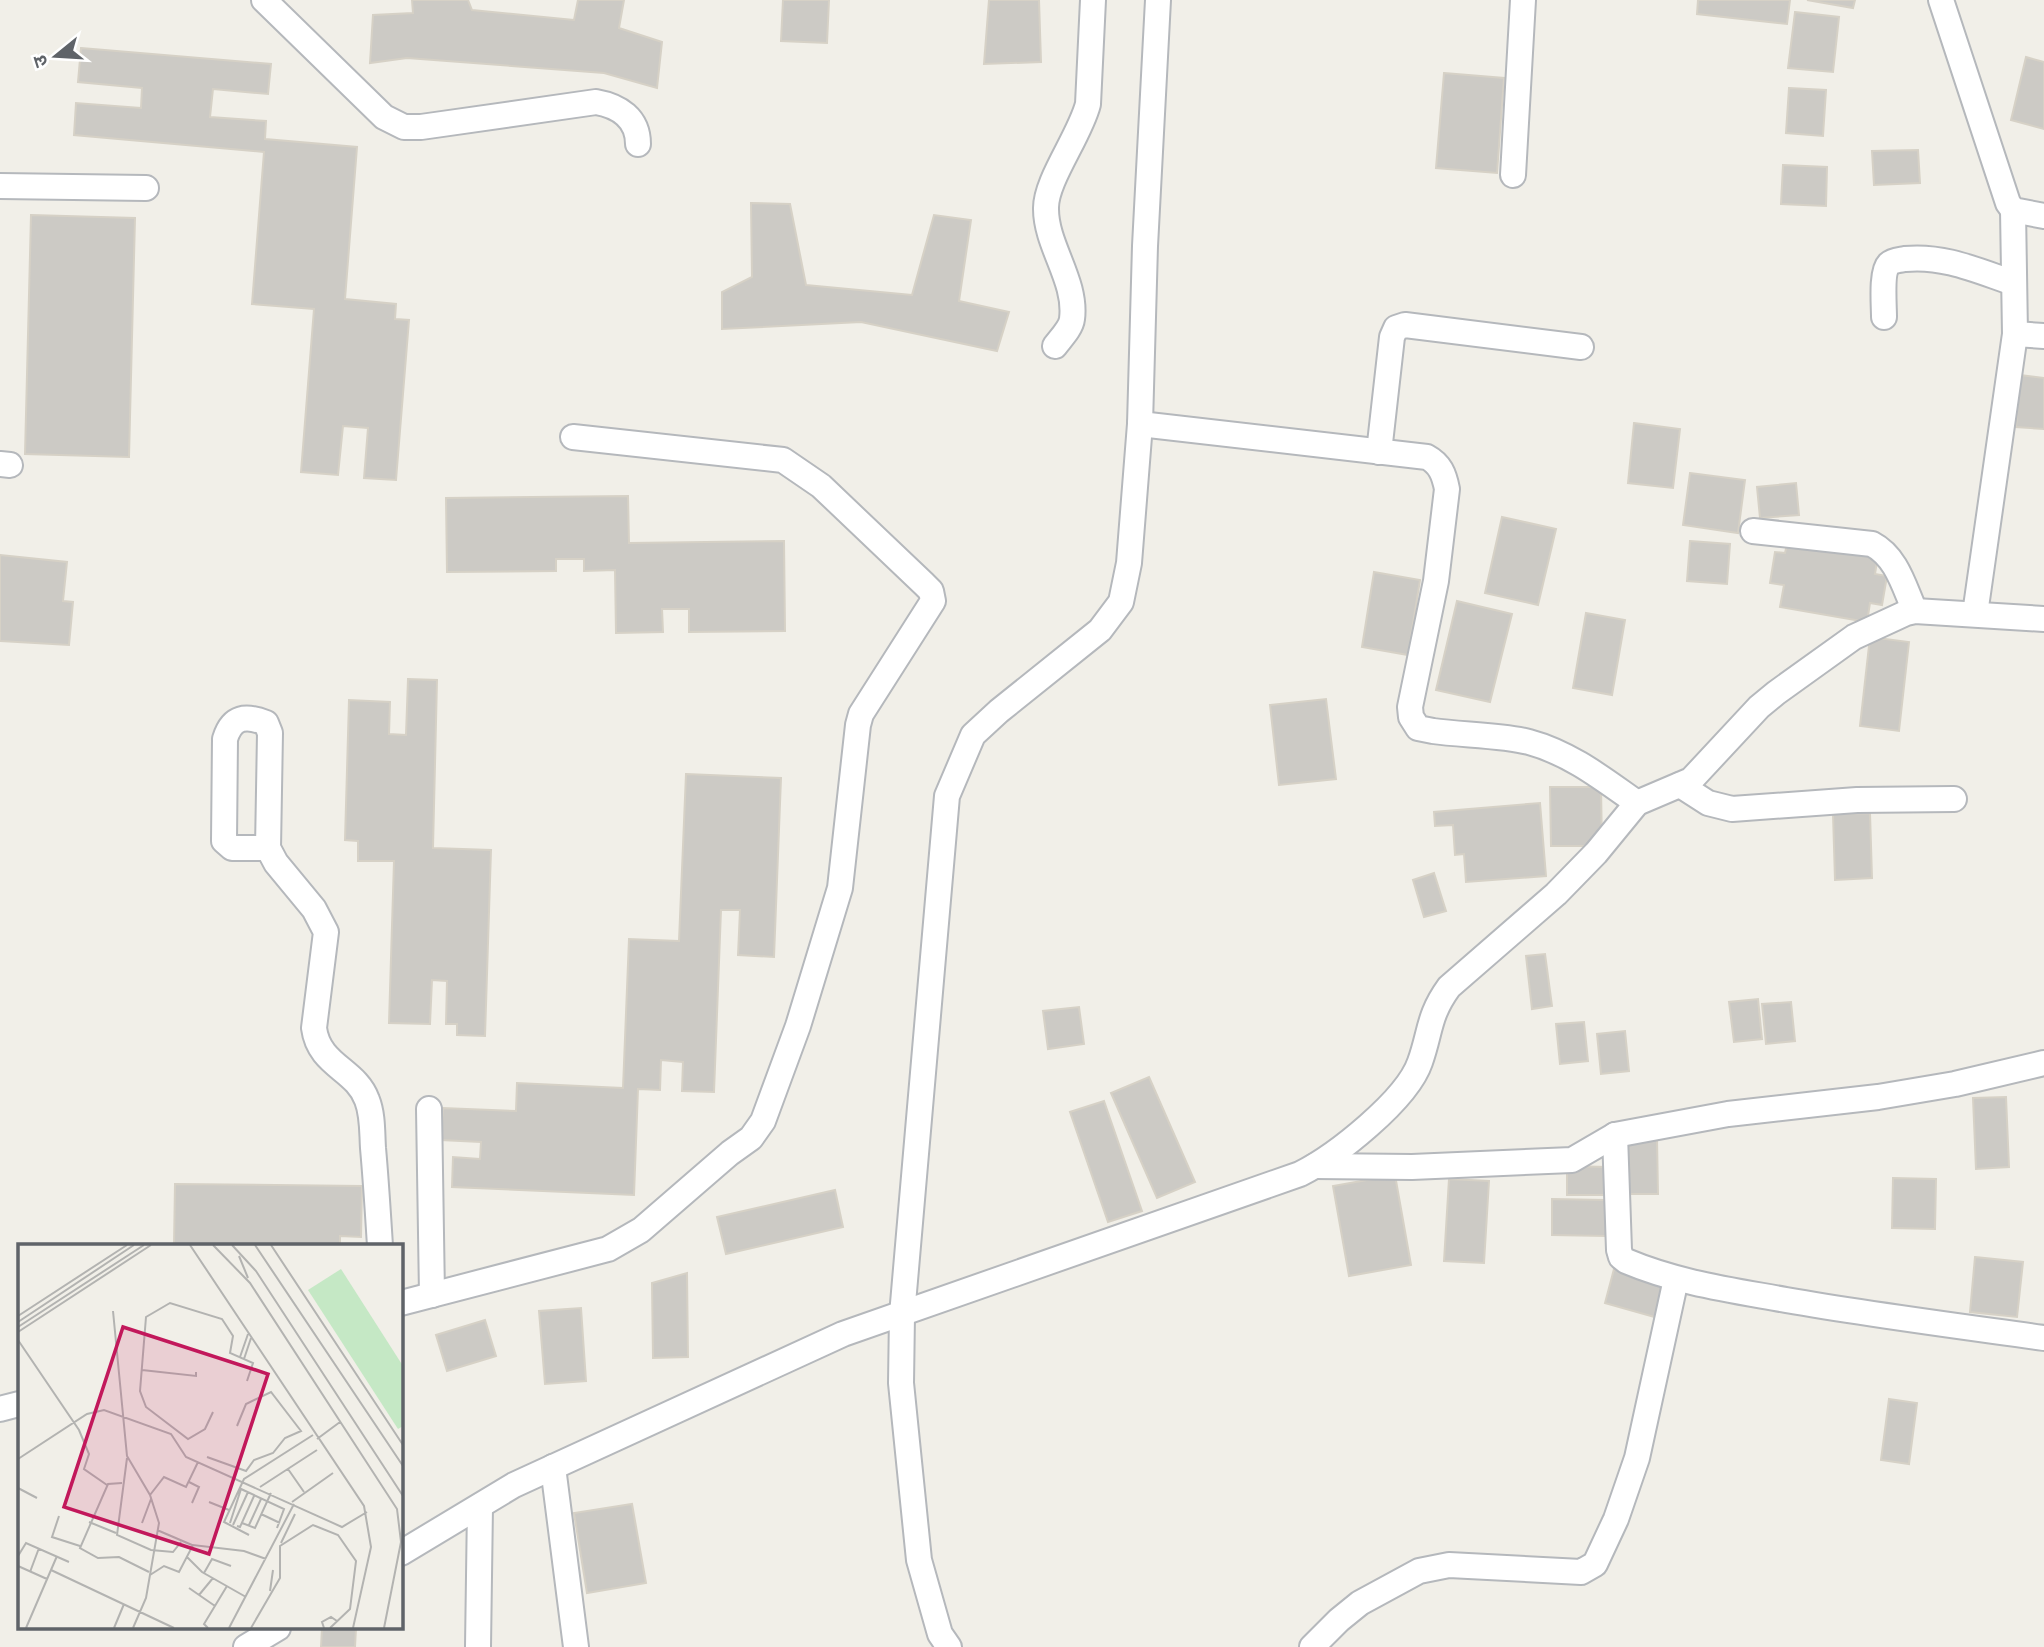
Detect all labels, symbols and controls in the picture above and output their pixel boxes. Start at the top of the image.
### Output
north arrow [21,21,91,91]
text: उ [26,52,52,70]
inset map [18,1244,402,1630]

